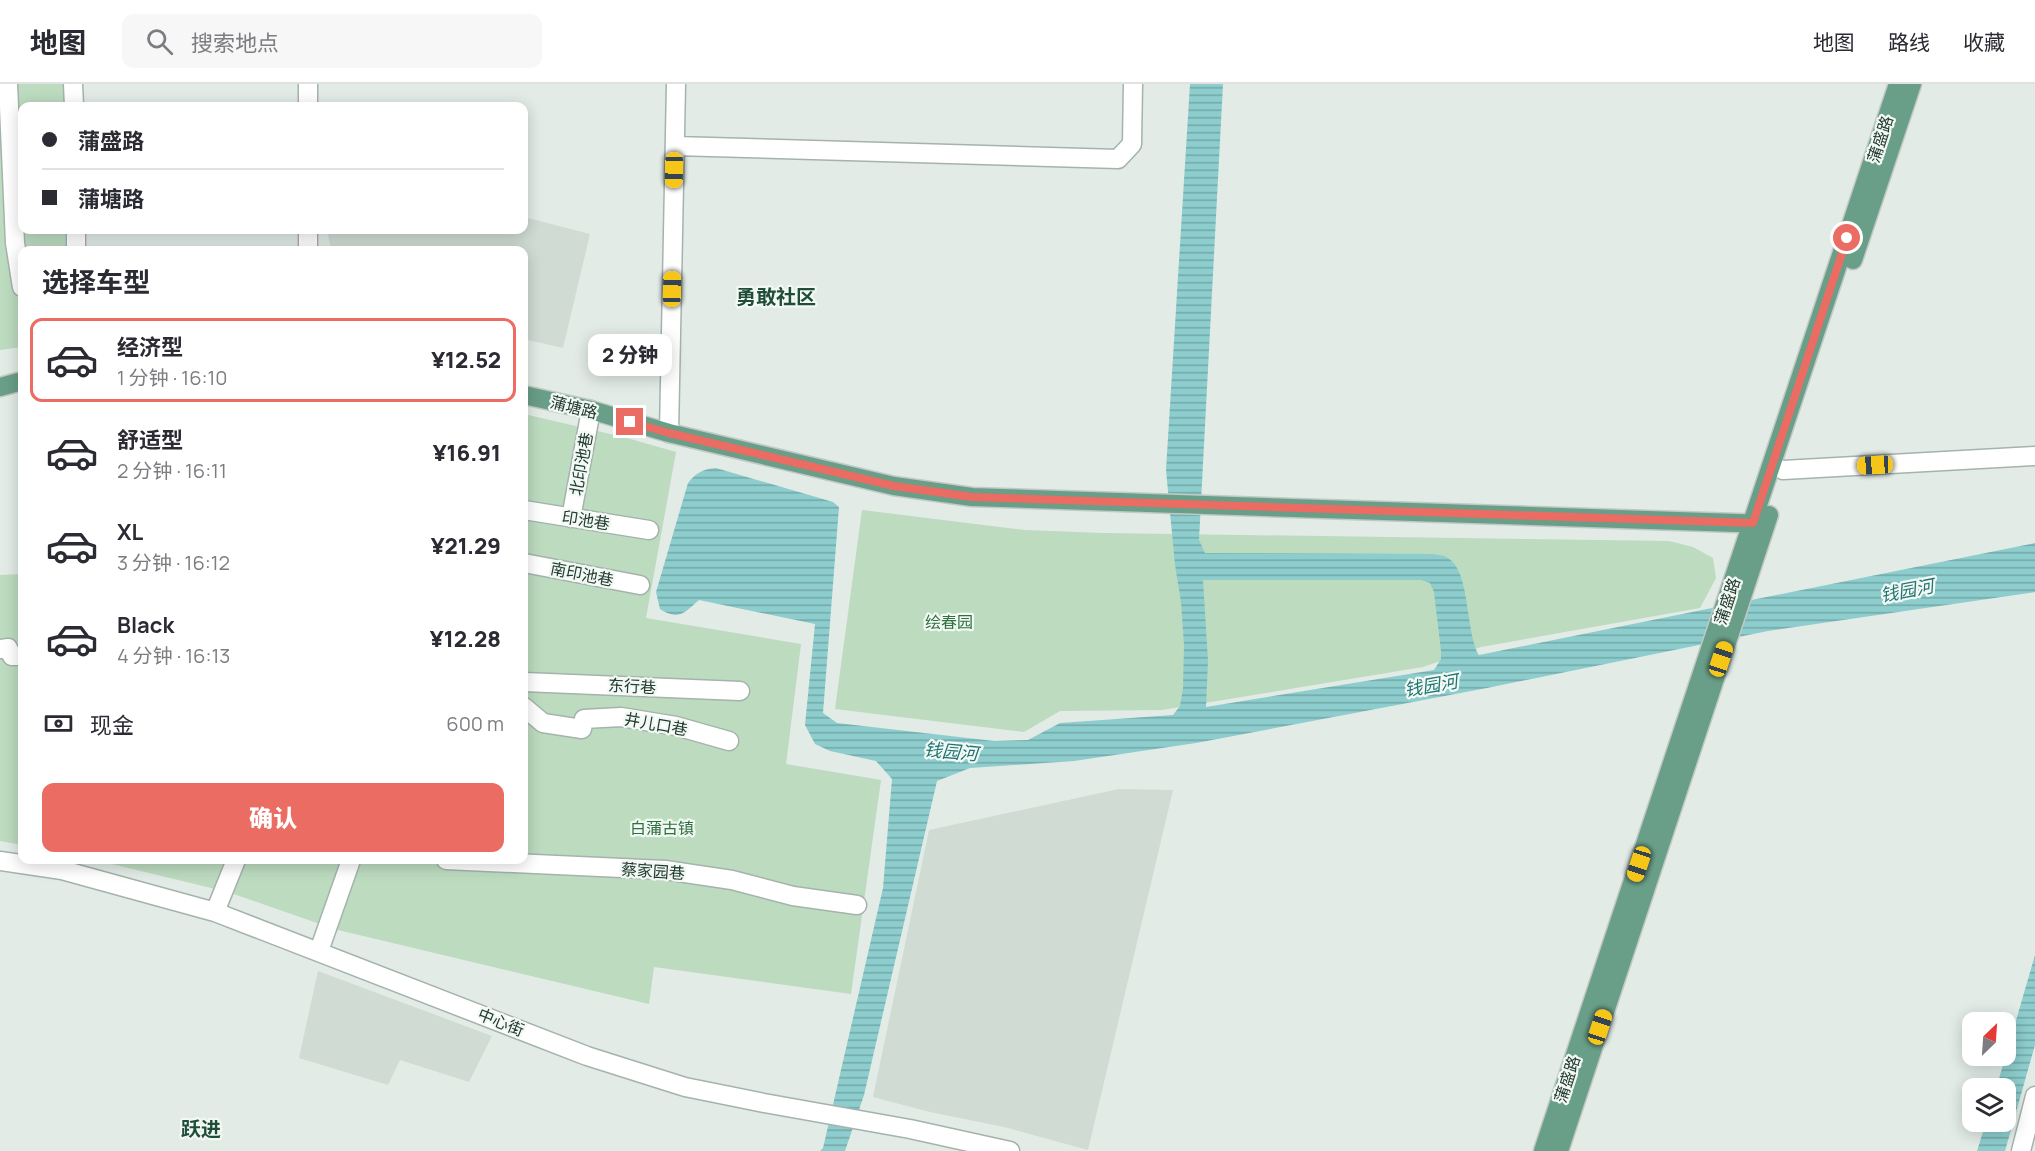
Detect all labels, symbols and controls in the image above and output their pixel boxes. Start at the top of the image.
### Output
search box [122,14,542,68]
text: 地图 [30,23,86,61]
icon: search [143,25,176,58]
text: 搜索地点 [191,28,279,58]
text: 地图 [1813,28,1855,56]
text: 路线 [1888,28,1930,56]
text: 收藏 [1963,28,2005,56]
street label: 蒲盛路 [1862,113,1898,165]
text: 蒲盛路 [78,126,144,156]
car [665,152,683,188]
text: 蒲塘路 [78,184,144,214]
route start [1833,224,1860,251]
text: 选择车型 [42,263,150,300]
car [663,271,681,307]
district label: 勇敢社区 [736,283,816,310]
text: 经济型 [117,332,183,362]
icon: car [45,333,99,387]
callout: 2 分钟 [588,335,672,377]
text: 2 分钟 [602,341,658,368]
text: ¥12.52 [431,345,501,375]
text: 1 分钟 · 16:10 [117,364,228,391]
street label: 蒲塘路 [548,391,600,423]
route end [616,408,643,435]
text: 舒适型 [117,425,183,455]
icon: car [45,426,99,480]
street label: 北印池巷 [565,431,597,497]
text: ¥16.91 [433,438,501,468]
car [1857,455,1893,475]
text: 2 分钟 · 16:11 [117,457,227,484]
street label: 印池巷 [561,505,611,535]
text: XL [117,517,143,547]
icon: car [45,519,99,573]
text: ¥21.29 [431,531,501,561]
text: 3 分钟 · 16:12 [117,549,230,576]
street label: 南印池巷 [548,557,616,591]
water label: 钱园河 [1878,573,1939,607]
street label: 蒲盛路 [1709,575,1745,627]
text: Black [117,610,174,640]
park label: 绘春园 [925,611,973,633]
icon: car [45,612,99,666]
text: ¥12.28 [430,624,501,654]
car [1707,639,1735,679]
text: 4 分钟 · 16:13 [117,642,230,669]
water label: 钱园河 [1402,668,1462,702]
street label: 东行巷 [607,674,657,698]
icon: cash [42,707,75,740]
street label: 井儿口巷 [623,708,689,740]
text: 现金 [90,710,134,740]
text: 600 m [446,710,504,737]
water label: 钱园河 [923,737,982,766]
button: 确认 [42,783,504,852]
park label: 白蒲古镇 [630,817,694,839]
car [1625,844,1653,884]
street label: 蔡家园巷 [620,858,686,884]
street label: 中心街 [475,1003,527,1041]
car [1586,1007,1614,1047]
north arrow [1962,1012,2016,1066]
map controls [1962,1012,2016,1132]
street label: 蒲盛路 [1549,1053,1585,1105]
button: layers [1962,1078,2016,1132]
district label: 跃进 [181,1115,221,1142]

